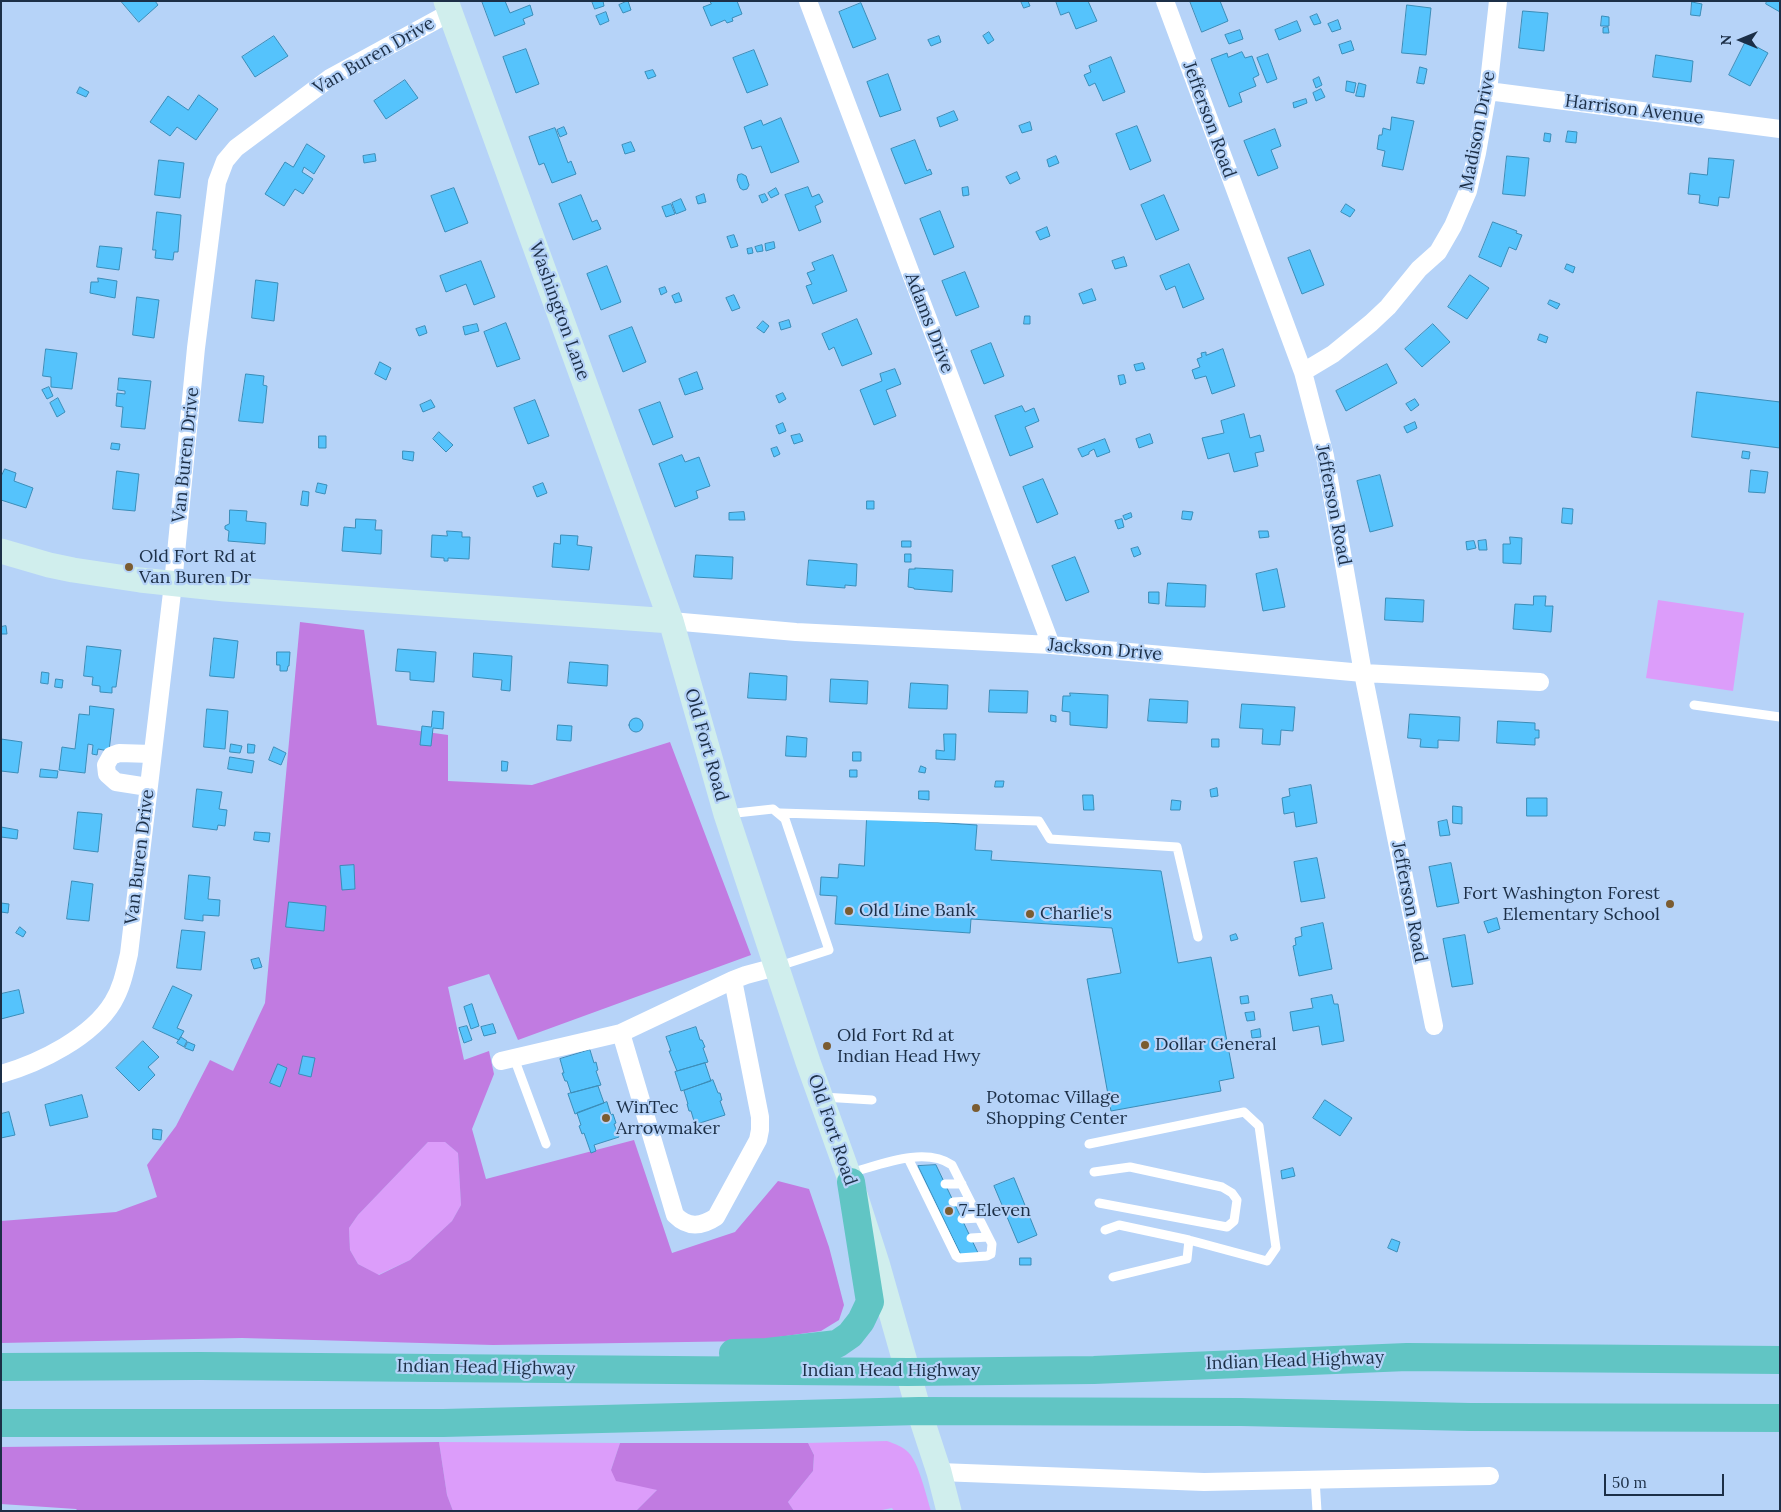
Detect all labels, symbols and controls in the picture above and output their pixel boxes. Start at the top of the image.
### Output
street label: Van Buren Drive [310,13,438,99]
north arrow [1716,15,1766,65]
text: N [1717,35,1735,45]
street label: Jefferson Road [1178,59,1240,181]
street label: Madison Drive [1456,69,1500,193]
street label: Harrison Avenue [1563,91,1705,129]
street label: Washington Lane [524,239,594,383]
street label: Adams Drive [900,270,958,376]
street label: Van Buren Drive [168,386,204,524]
street label: Jefferson Road [1311,443,1355,567]
place label: Old Fort Rd at Van Buren Dr [139,546,256,588]
marker: Old Fort Rd at Van Buren Dr [123,561,135,573]
street label: Jackson Drive [1047,634,1163,666]
street label: Old Fort Road [680,686,732,804]
street label: Van Buren Drive [121,788,159,926]
street label: Jefferson Road [1387,840,1431,964]
place label: Fort Washington Forest Elementary School [1463,883,1660,926]
marker: Fort Washington Forest Elementary School [1664,898,1676,910]
place label: Old Line Bank [859,900,976,922]
place label: Charlie's [1040,903,1112,925]
marker: Old Line Bank [843,905,855,917]
marker: Charlie's [1024,908,1036,920]
place label: Old Fort Rd at Indian Head Hwy [837,1025,980,1068]
place label: Dollar General [1155,1034,1277,1056]
marker: Dollar General [1139,1039,1151,1051]
marker: Old Fort Rd at Indian Head Hwy [821,1040,833,1052]
street label: Old Fort Road [803,1072,861,1188]
place label: Potomac Village Shopping Center [986,1087,1127,1130]
place label: WinTec Arrowmaker [616,1097,720,1140]
marker: Potomac Village Shopping Center [970,1102,982,1114]
marker: WinTec Arrowmaker [600,1112,612,1124]
place label: 7-Eleven [959,1200,1031,1222]
marker: 7-Eleven [943,1205,955,1217]
street label: Indian Head Highway [1205,1347,1385,1375]
street label: Indian Head Highway [397,1356,575,1380]
street label: Indian Head Highway [802,1360,980,1382]
scale bar [1606,1464,1726,1496]
text: 50 m [1612,1473,1647,1492]

